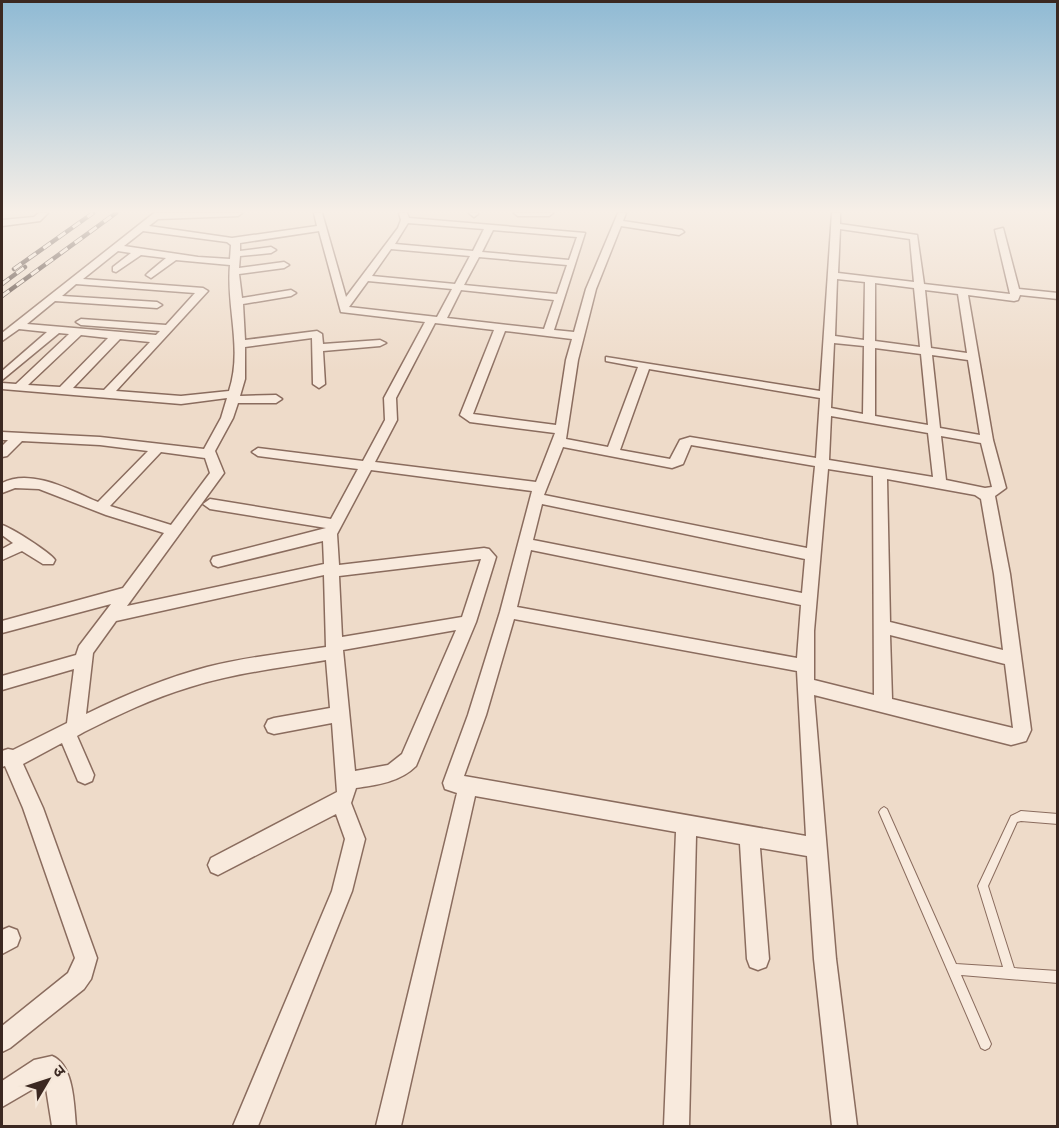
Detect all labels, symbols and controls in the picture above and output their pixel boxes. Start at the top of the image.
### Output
north arrow [18,1050,78,1110]
text: उ [47,1060,72,1083]

